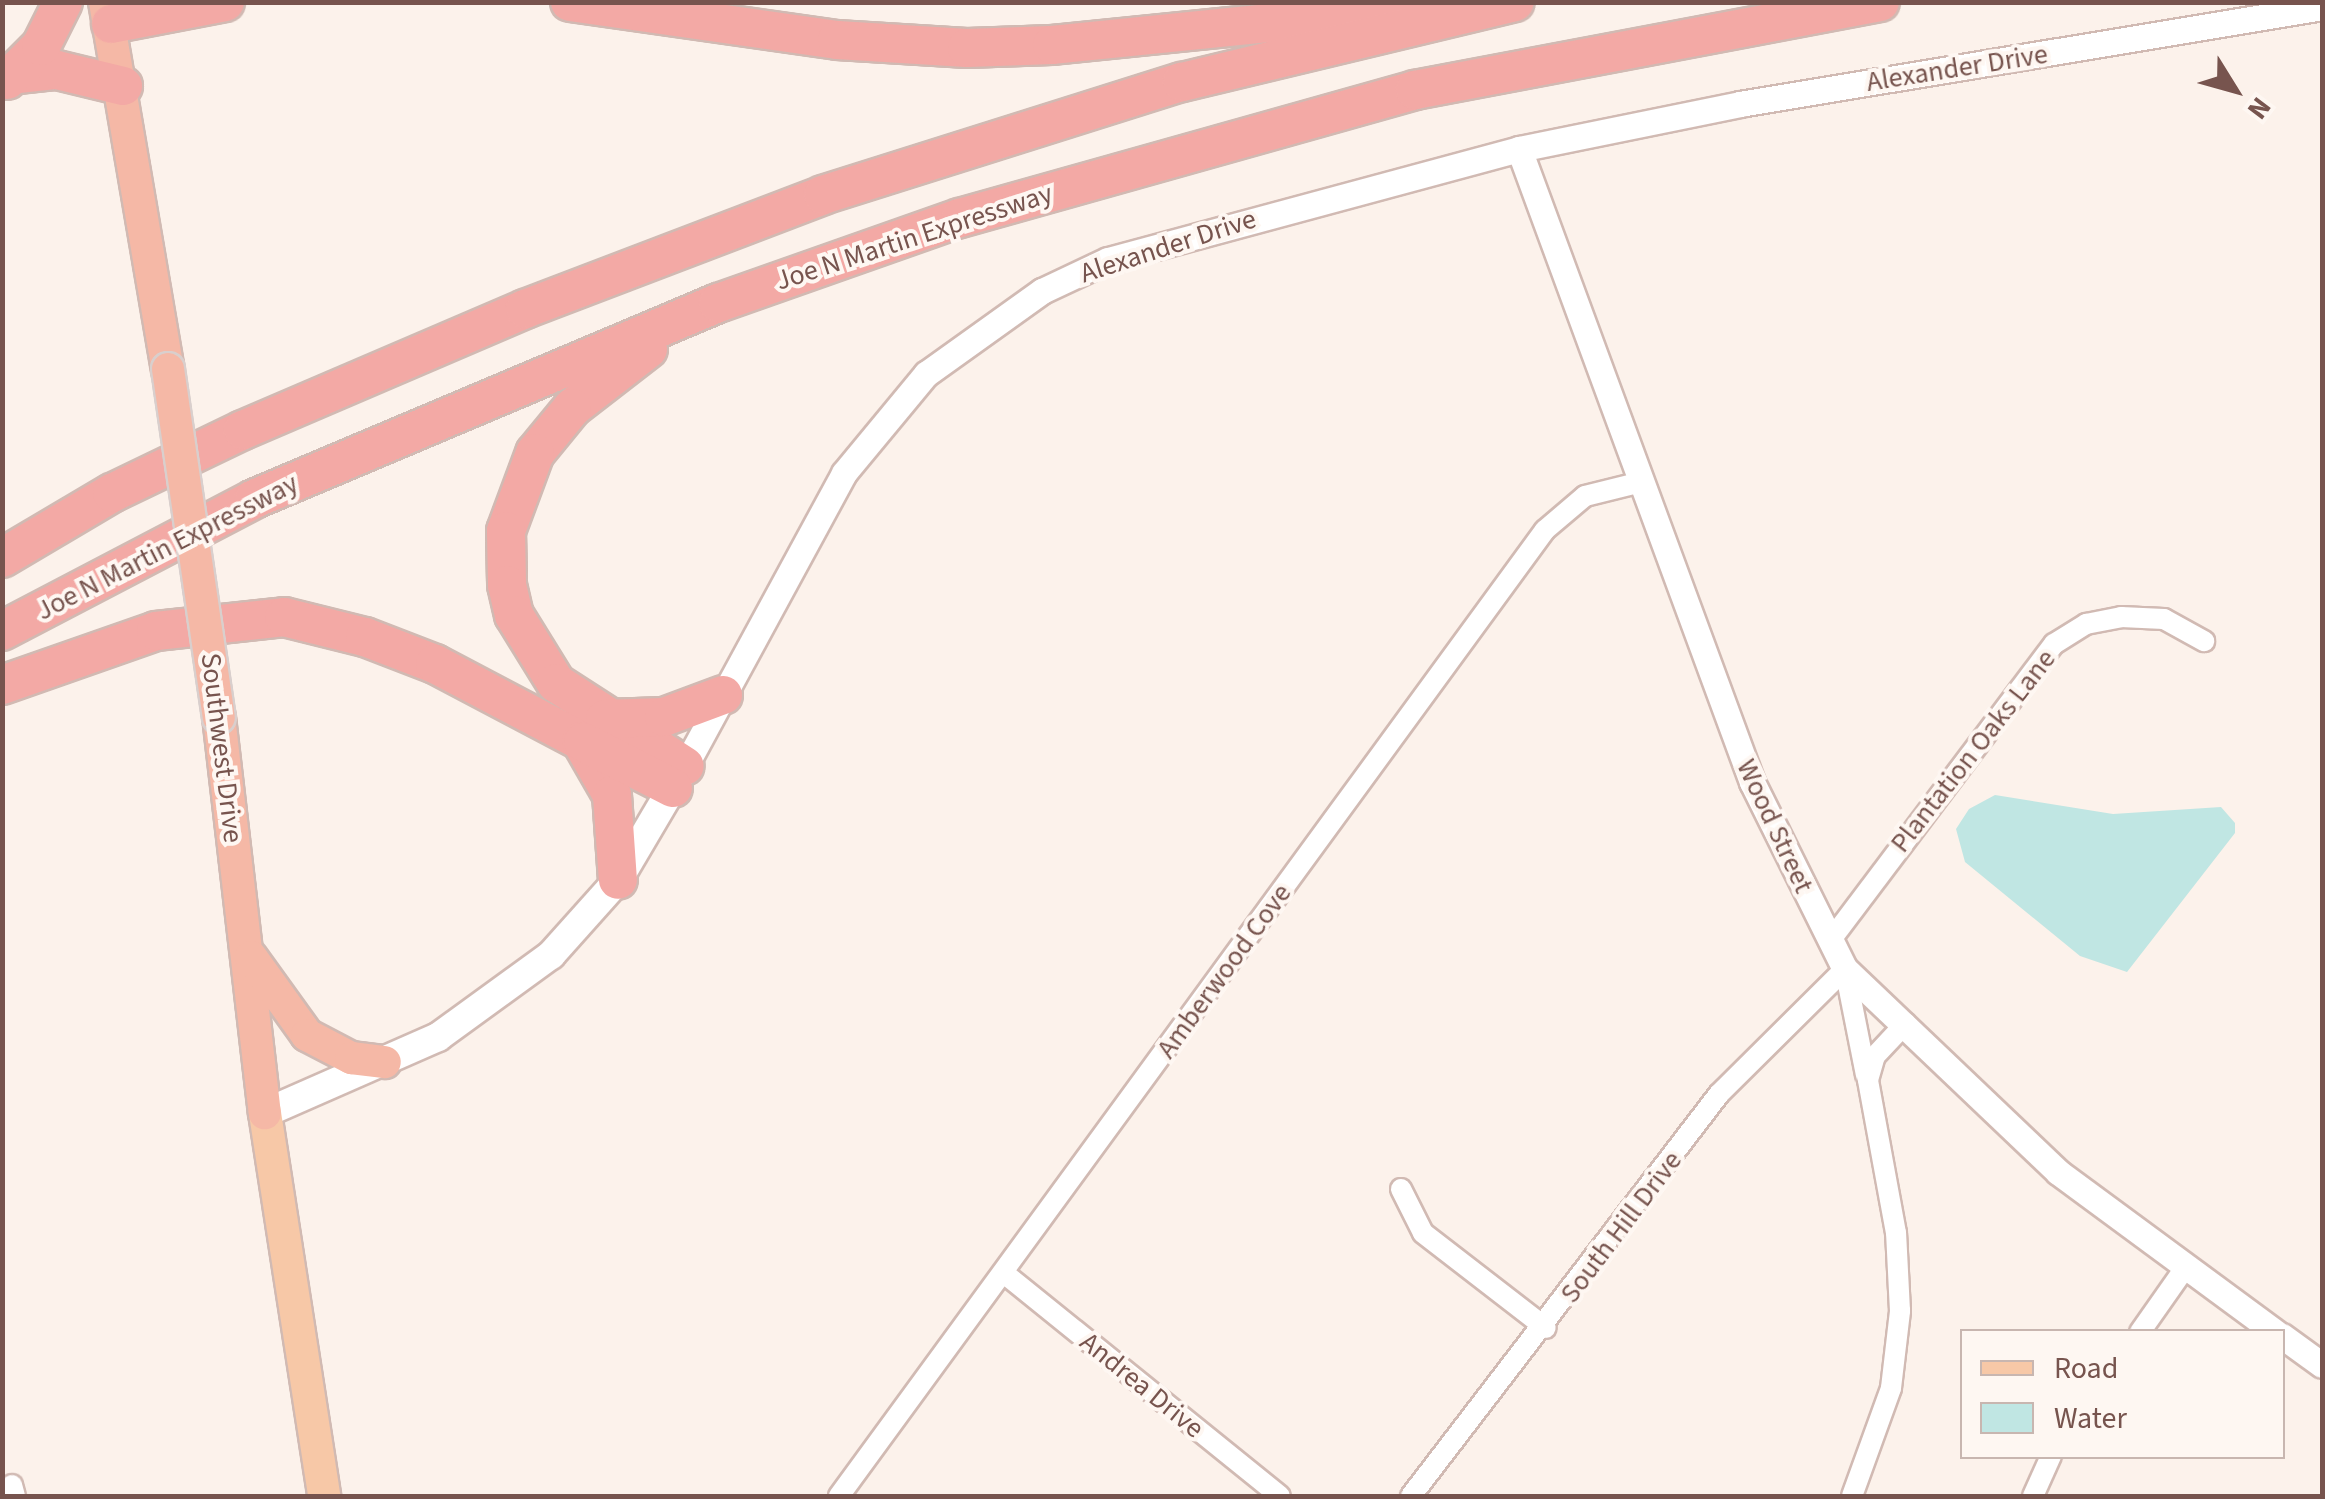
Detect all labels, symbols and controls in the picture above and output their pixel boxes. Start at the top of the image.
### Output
street label: Alexander Drive [1864,37,2050,99]
north arrow [2185,40,2285,140]
text: N [2237,89,2281,128]
street label: Joe N Martin Expressway [771,176,1057,298]
street label: Alexander Drive [1076,202,1260,290]
street label: Joe N Martin Expressway [31,466,303,628]
street label: Plantation Oaks Lane [1883,643,2063,859]
street label: Southwest Drive [194,651,250,845]
street label: Wood Street [1729,754,1821,898]
street label: Amberwood Cove [1149,877,1299,1065]
street label: South Hill Drive [1553,1144,1689,1310]
street label: Andrea Drive [1073,1325,1211,1445]
legend [1960,1329,2285,1459]
text: Road [2054,1347,2118,1390]
text: Water [2054,1397,2127,1440]

